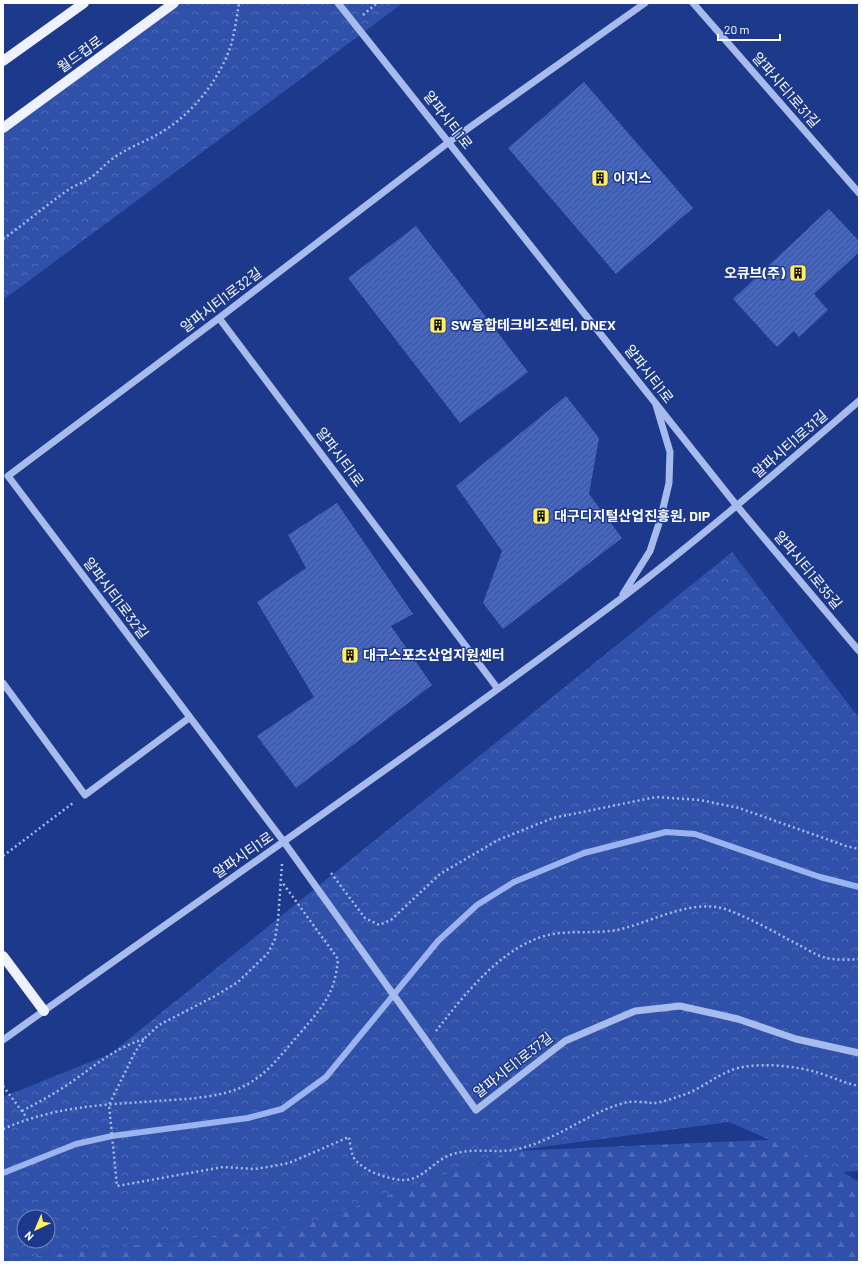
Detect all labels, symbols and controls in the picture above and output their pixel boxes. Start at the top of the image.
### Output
scale bar [718,16,780,42]
text: 20 m [724,22,750,36]
street label: 월드컵로 [54,32,106,76]
street label: 알파시티1로31길 [749,49,824,131]
street label: 알파시티1로 [420,87,476,152]
building icon: 이지스 [590,168,610,188]
place label: 이지스 [613,169,652,186]
building icon: 오큐브(주) [788,263,808,283]
street label: 알파시티1로32길 [177,264,265,336]
place label: 오큐브(주) [724,264,785,281]
building icon: SW융합테크비즈센터, DNEX [428,315,448,335]
place label: SW융합테크비즈센터, DNEX [451,316,616,333]
street label: 알파시티1로 [621,341,677,406]
street label: 알파시티1로31길 [749,406,831,481]
street label: 알파시티1로 [313,424,368,490]
building icon: 대구디지털산업진흥원, DIP [531,506,551,526]
place label: 대구디지털산업진흥원, DIP [554,507,710,524]
street label: 알파시티1로35길 [771,527,846,612]
street label: 알파시티1로32길 [80,554,152,642]
building icon: 대구스포츠산업지원센터 [340,645,360,665]
place label: 대구스포츠산업지원센터 [363,646,505,663]
street label: 알파시티1로 [209,828,276,881]
street label: 알파시티1로37길 [470,1028,556,1101]
north arrow [16,1209,56,1249]
text: N [22,1229,36,1244]

